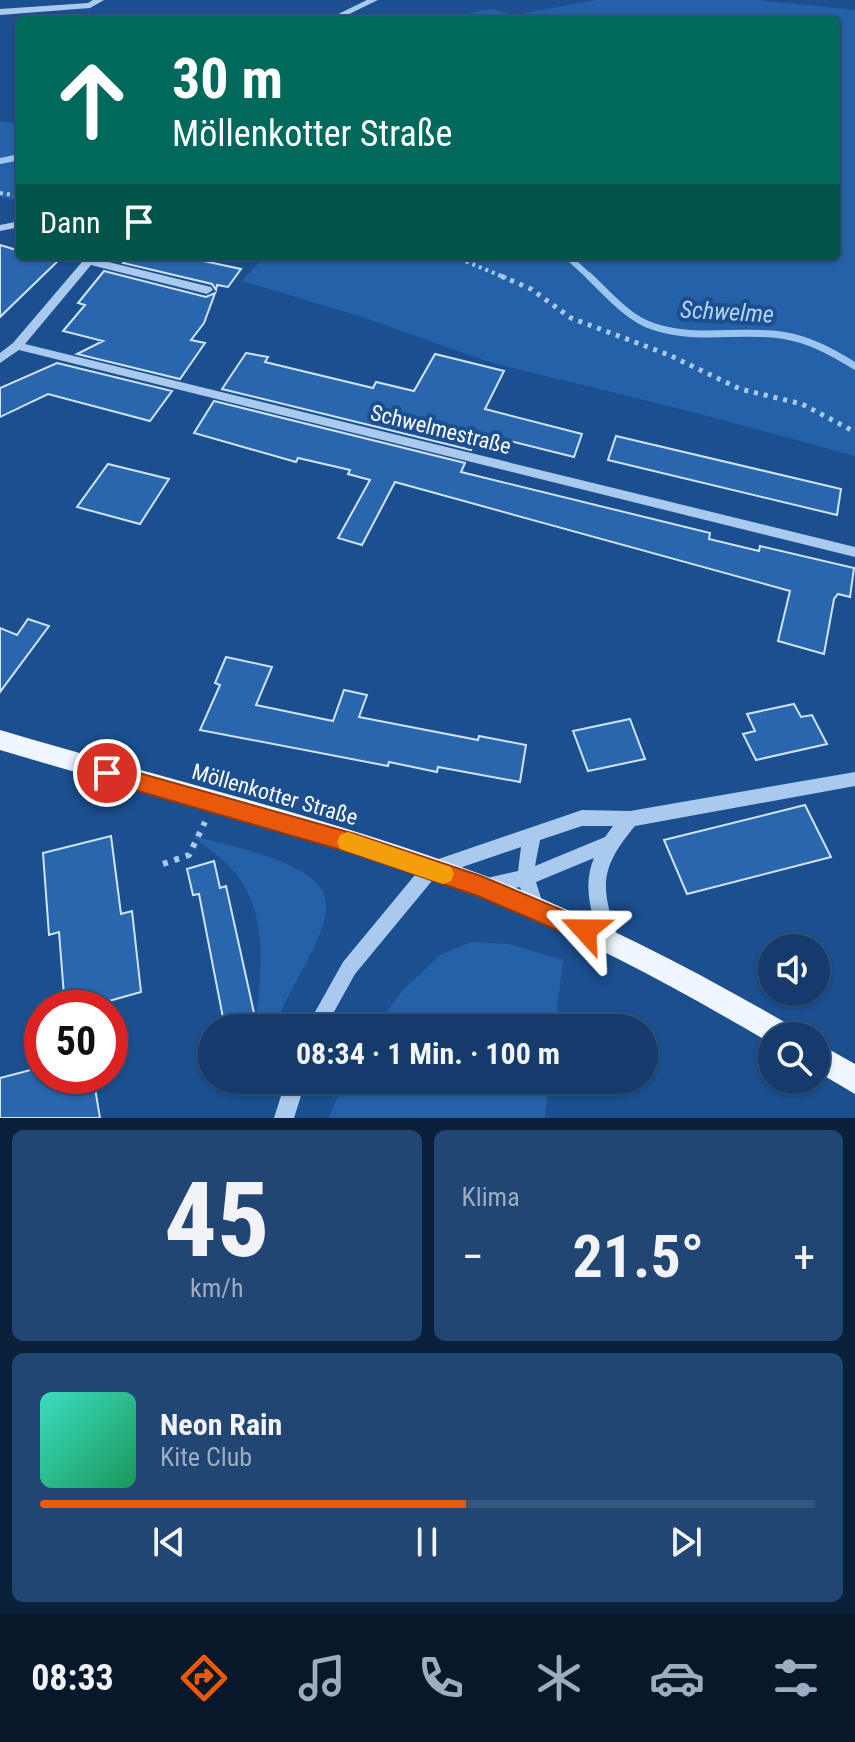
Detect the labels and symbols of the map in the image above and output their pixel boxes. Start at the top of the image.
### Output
water label: Schwelme [679,296,775,328]
street label: Schwelmestraße [368,400,514,459]
pin [73,739,141,807]
street label: Möllenkotter Straße [189,759,361,830]
position arrow [543,888,627,972]
speed limit sign: 50 [24,990,128,1094]

